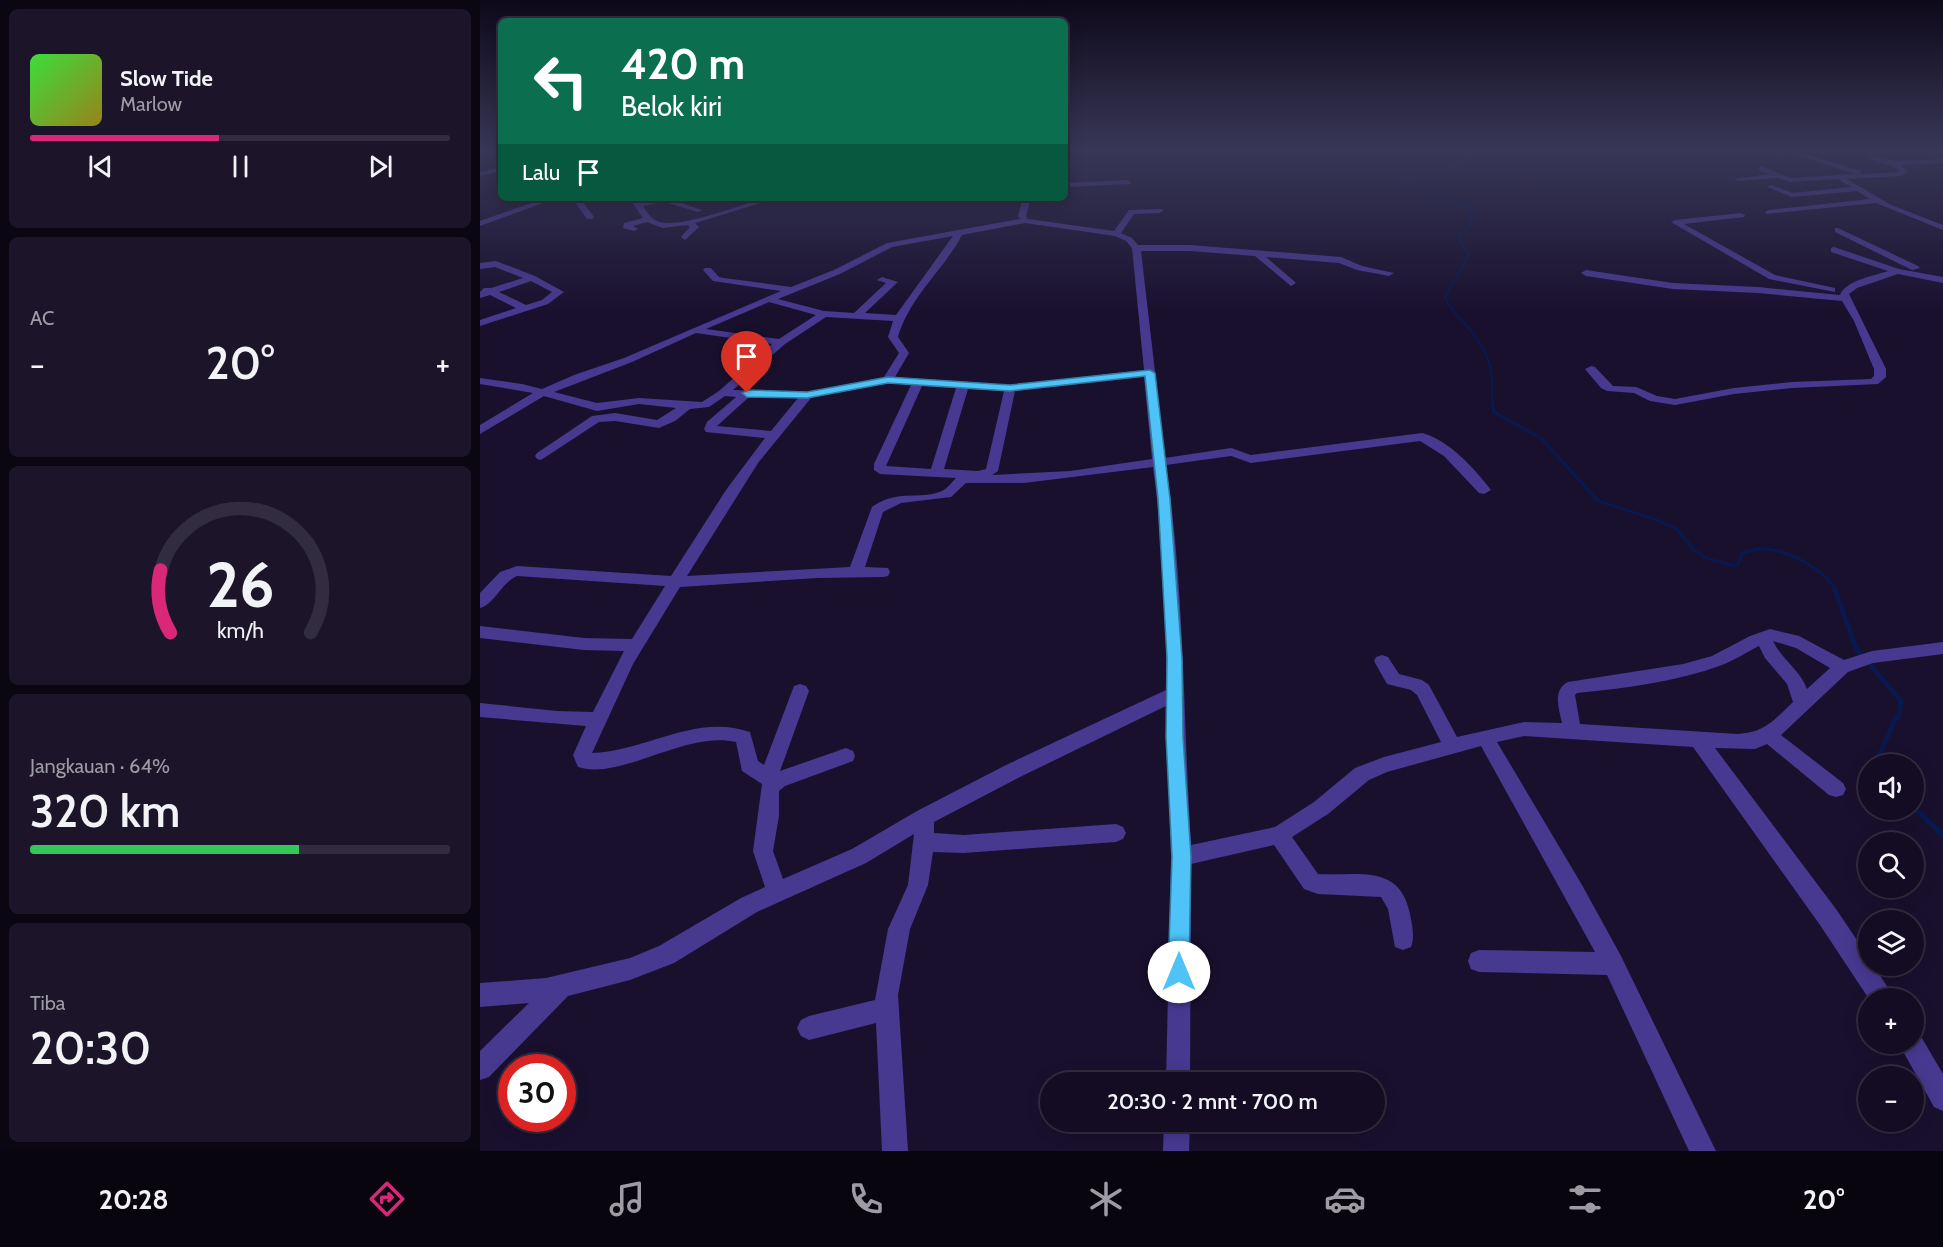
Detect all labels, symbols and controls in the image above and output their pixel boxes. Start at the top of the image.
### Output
text: 420 m [621,38,745,90]
icon: left [522,42,600,120]
text: Slow Tide [120,65,213,92]
text: Belok kiri [621,90,722,123]
text: Marlow [120,92,182,116]
icon: previous [84,150,117,183]
icon: pause [224,150,257,183]
icon: next [364,150,397,183]
icon: arrive [572,156,605,189]
text: Lalu [522,159,560,186]
text: AC [30,306,54,330]
pin [721,331,772,393]
text: 20° [206,336,274,390]
icon: arrive [730,340,763,373]
text: − [30,344,45,384]
text: + [435,344,450,384]
text: 26 [206,547,274,623]
text: km/h [217,617,263,643]
text: Jangkauan · 64% [30,754,170,778]
map controls [1858,754,1924,1132]
button: sound [1858,754,1924,820]
text: 320 km [30,784,180,838]
button: search [1858,832,1924,898]
button: layers [1858,910,1924,976]
position arrow [1147,940,1211,1004]
button: + [1858,988,1924,1054]
text: Tiba [30,991,65,1015]
text: 20:30 [30,1021,151,1075]
speed limit sign: 30 [498,1054,576,1132]
button: − [1858,1066,1924,1132]
text: 20:30 · 2 mnt · 700 m [1107,1088,1318,1115]
icon: directions [366,1178,408,1220]
icon: music [606,1178,648,1220]
icon: phone [845,1178,887,1220]
icon: climate [1085,1178,1127,1220]
icon: car [1324,1178,1366,1220]
icon: filters [1564,1178,1606,1220]
text: 20:28 [99,1183,169,1216]
text: 20° [1803,1183,1844,1216]

